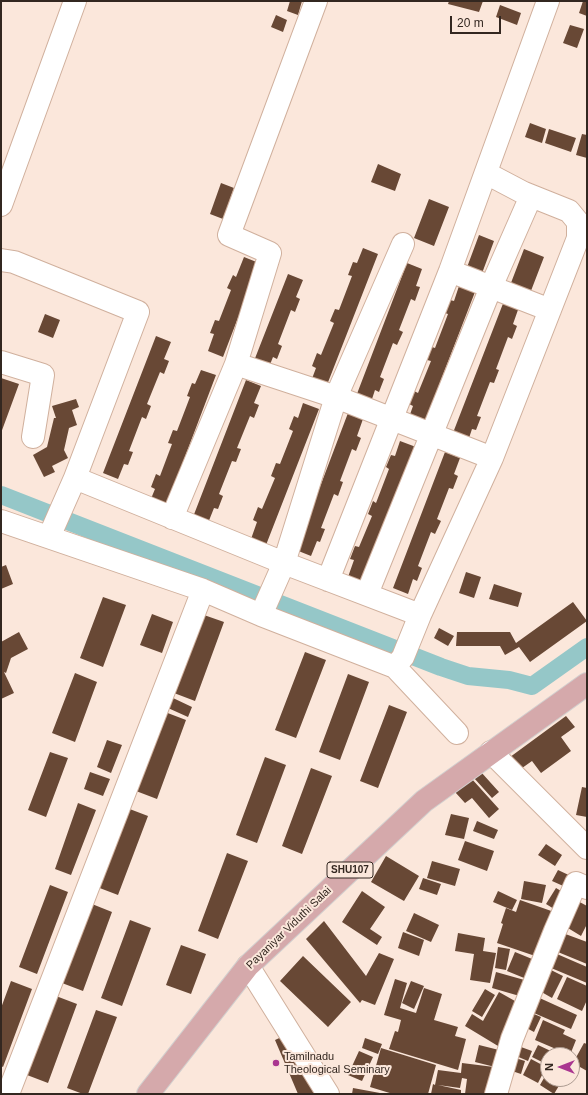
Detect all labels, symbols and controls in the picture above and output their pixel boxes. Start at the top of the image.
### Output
scale bar [452,8,503,34]
text: 20 m [457,16,484,30]
road number: SHU107 [327,862,373,878]
street label: Payaniyar Viduthi Salai [244,884,334,972]
north arrow [540,1047,580,1087]
place label: Tamilnadu Theological Seminary [284,1050,390,1076]
marker: Tamilnadu Theological Seminary [271,1058,281,1068]
text: N [543,1063,555,1071]

